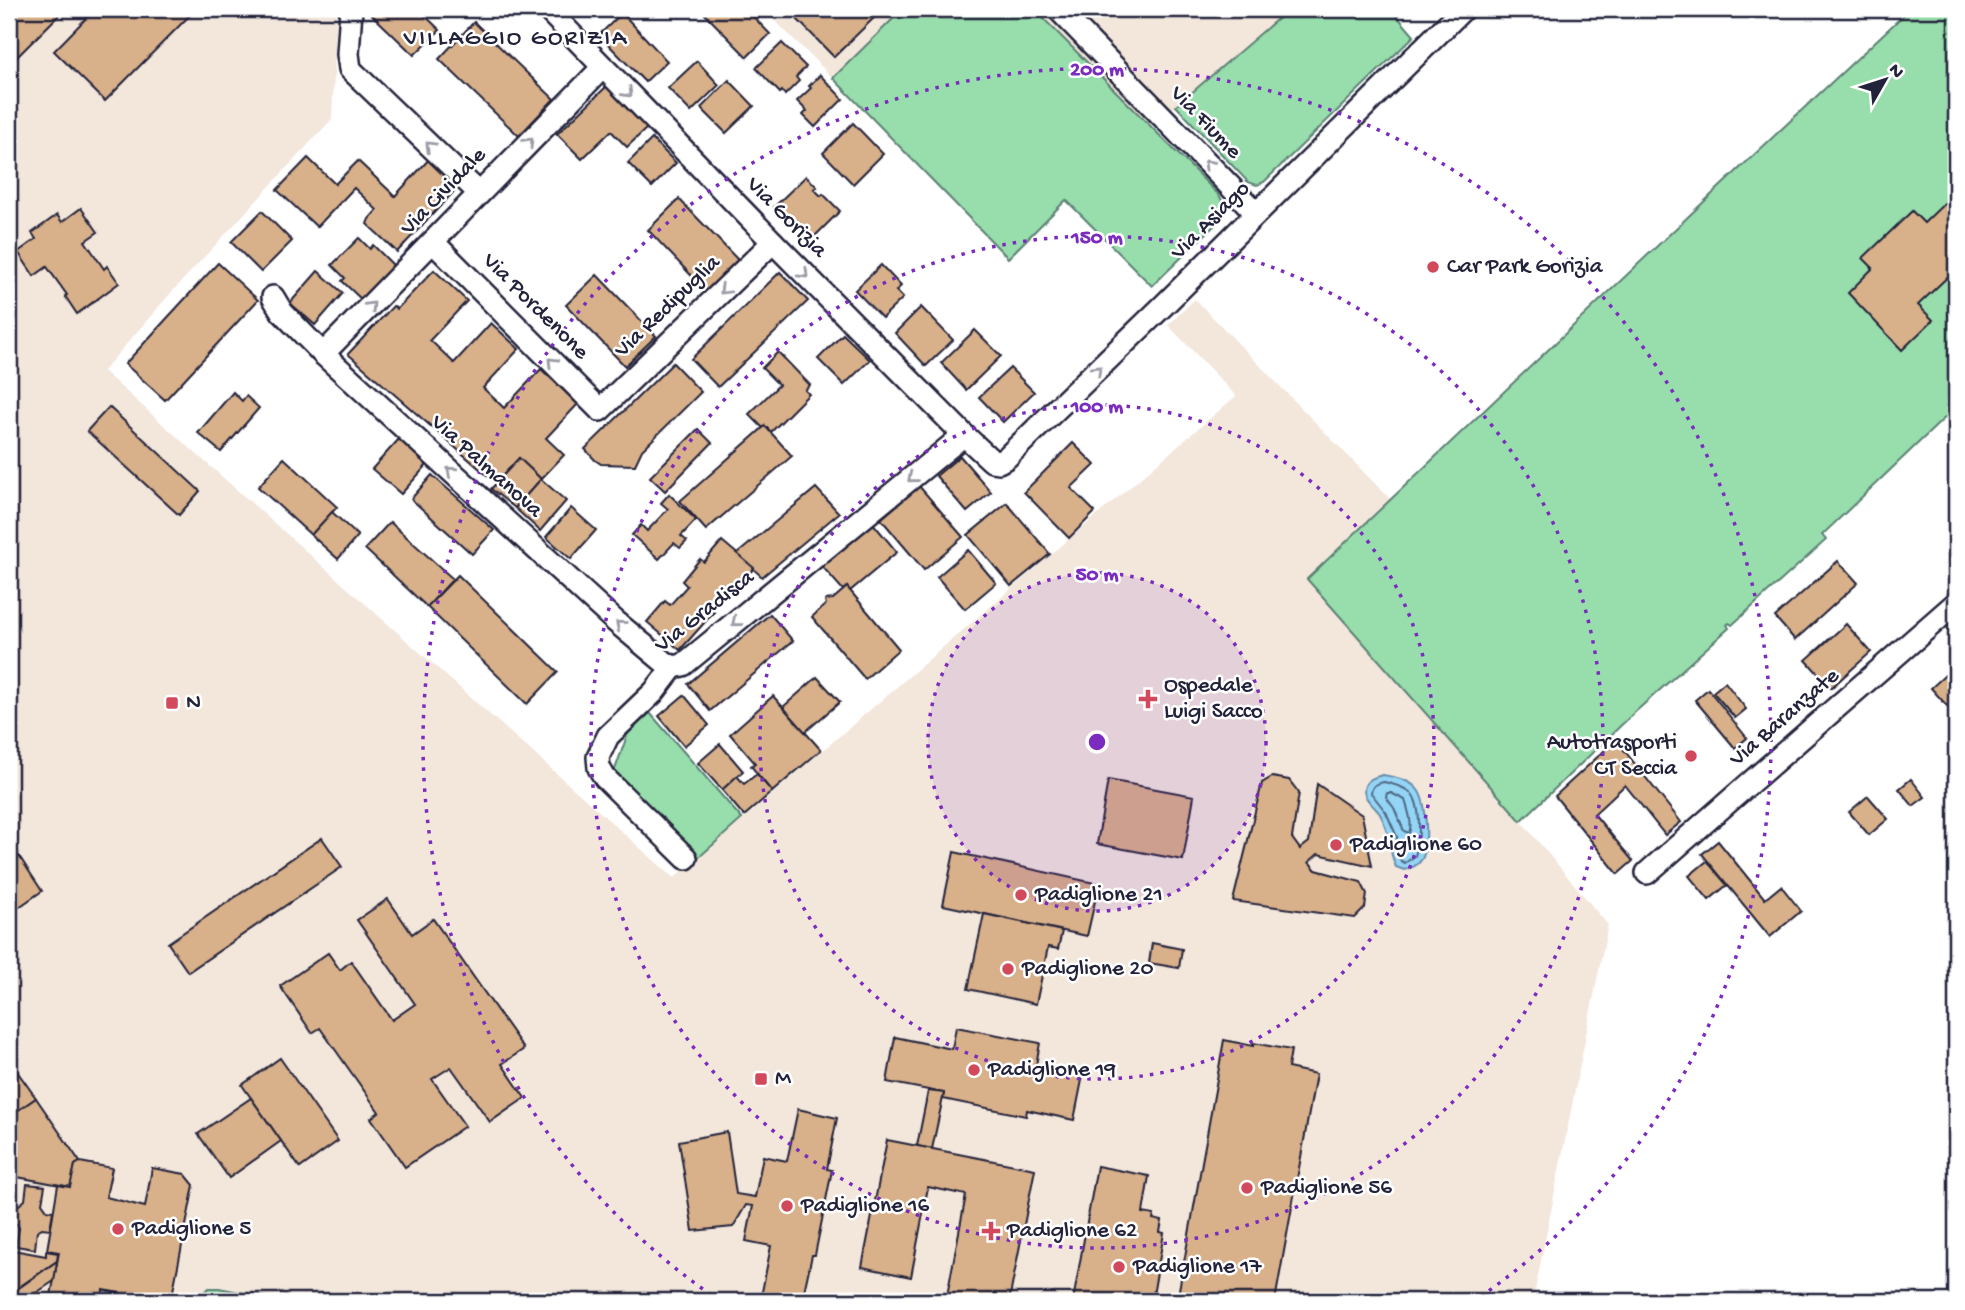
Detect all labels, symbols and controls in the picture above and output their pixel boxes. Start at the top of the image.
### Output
district label: VILLAGGIO GORIZIA [403,25,628,54]
north arrow [1850,46,1920,116]
text: 200 m [1070,59,1124,84]
text: N [1883,59,1908,84]
street label: Via Fiume [1163,80,1247,166]
one-way arrow [620,85,633,98]
one-way arrow [521,138,534,151]
street label: Via Cividale [395,142,493,242]
one-way arrow [425,142,438,154]
one-way arrow [1204,159,1217,172]
street label: Via Gorizia [739,171,833,265]
street label: Via Asiago [1165,176,1256,267]
text: 150 m [1070,227,1123,252]
street label: Via Pordenone [475,247,595,367]
street label: Via Redipuglia [609,249,727,365]
place label: Car Park Gorizia [1447,254,1604,281]
marker: Car Park Gorizia [1425,259,1441,275]
one-way arrow [796,265,809,278]
one-way arrow [719,281,732,294]
one-way arrow [362,301,375,314]
one-way arrow [547,357,560,370]
one-way arrow [1089,366,1102,379]
text: 100 m [1070,396,1123,421]
street label: Via Palmanova [424,409,548,525]
one-way arrow [446,467,459,480]
one-way arrow [907,470,920,482]
street label: Via Gradisca [649,564,761,660]
text: 50 m [1076,564,1119,589]
one-way arrow [731,614,744,626]
one-way arrow [615,621,628,633]
street label: Via Baranzate [1724,662,1846,774]
place label: Ospedale Luigi Sacco [1164,673,1263,726]
marker: Ospedale Luigi Sacco [1138,689,1158,709]
place label: N [186,690,201,717]
marker: N [164,695,180,711]
centre of rings [1085,730,1109,754]
place label: Autotrasporti CT Seccia [1547,730,1678,783]
marker: Autotrasporti CT Seccia [1683,748,1699,764]
place label: Padiglione 60 [1349,832,1482,859]
marker: Padiglione 60 [1328,837,1344,853]
place label: Padiglione 21 [1034,882,1163,909]
marker: Padiglione 21 [1013,887,1029,903]
place label: Padiglione 20 [1021,956,1154,983]
marker: Padiglione 20 [1000,961,1016,977]
place label: Padiglione 19 [987,1057,1117,1084]
marker: Padiglione 19 [966,1062,982,1078]
place label: M [775,1066,792,1093]
marker: M [753,1071,769,1087]
place label: Padiglione 56 [1260,1175,1392,1202]
marker: Padiglione 56 [1239,1180,1255,1196]
place label: Padiglione 16 [800,1193,930,1220]
marker: Padiglione 16 [779,1198,795,1214]
place label: Padiglione 5 [131,1216,251,1243]
place label: Padiglione 62 [1006,1218,1137,1245]
marker: Padiglione 5 [110,1221,126,1237]
marker: Padiglione 62 [981,1221,1001,1241]
place label: Padiglione 17 [1132,1254,1263,1281]
marker: Padiglione 17 [1111,1259,1127,1275]

